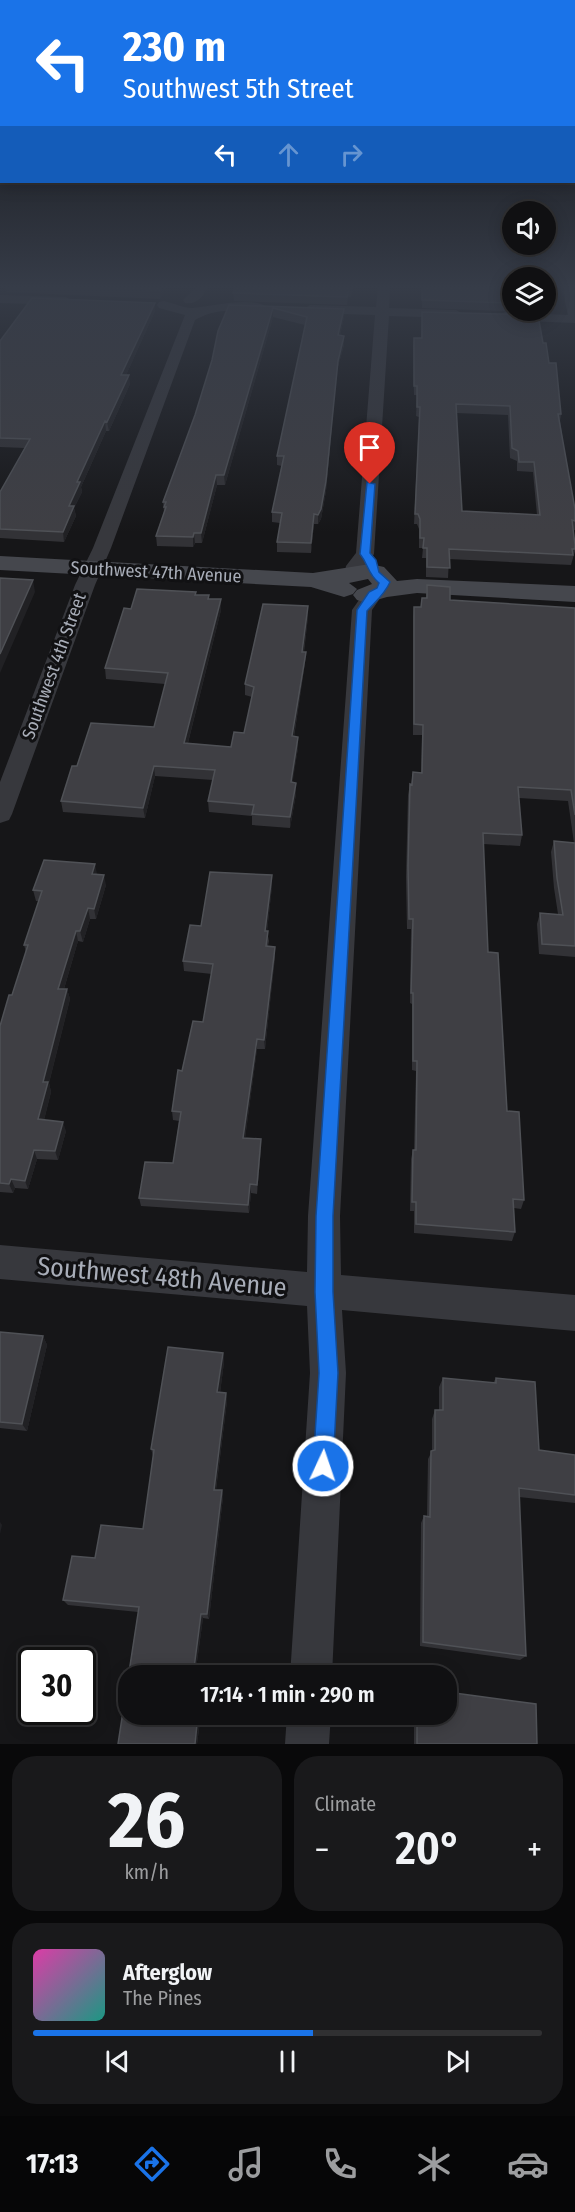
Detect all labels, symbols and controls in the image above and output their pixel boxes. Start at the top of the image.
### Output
text: 230 m [123,22,226,72]
icon: left [24,24,102,102]
text: Southwest 5th Street [123,73,354,105]
icon: left [209,138,242,171]
icon: ahead [272,138,305,171]
icon: right [335,138,368,171]
map controls [502,201,556,321]
button: sound [502,201,556,255]
button: layers [502,267,556,321]
pin [344,422,395,484]
icon: arrive [353,431,386,464]
street label: Southwest 47th Avenue [70,557,242,587]
street label: Southwest 4th Street [17,590,91,742]
street label: Southwest 48th Avenue [36,1251,288,1303]
position arrow [291,1434,355,1498]
speed limit sign: 30 [18,1647,96,1725]
text: 17:14 · 1 min · 290 m [200,1681,375,1708]
text: 26 [108,1774,185,1868]
text: Climate [315,1792,376,1816]
text: 20° [395,1822,461,1876]
text: − [315,1830,329,1870]
text: + [527,1830,542,1870]
text: km/h [124,1860,169,1884]
text: Afterglow [123,1959,212,1986]
text: The Pines [123,1986,202,2010]
icon: previous [101,2045,134,2078]
icon: pause [271,2045,304,2078]
icon: next [441,2045,474,2078]
icon: directions [131,2143,173,2185]
icon: music [225,2143,267,2185]
icon: phone [319,2143,361,2185]
icon: climate [413,2143,455,2185]
icon: car [507,2143,549,2185]
text: 17:13 [26,2148,78,2180]

